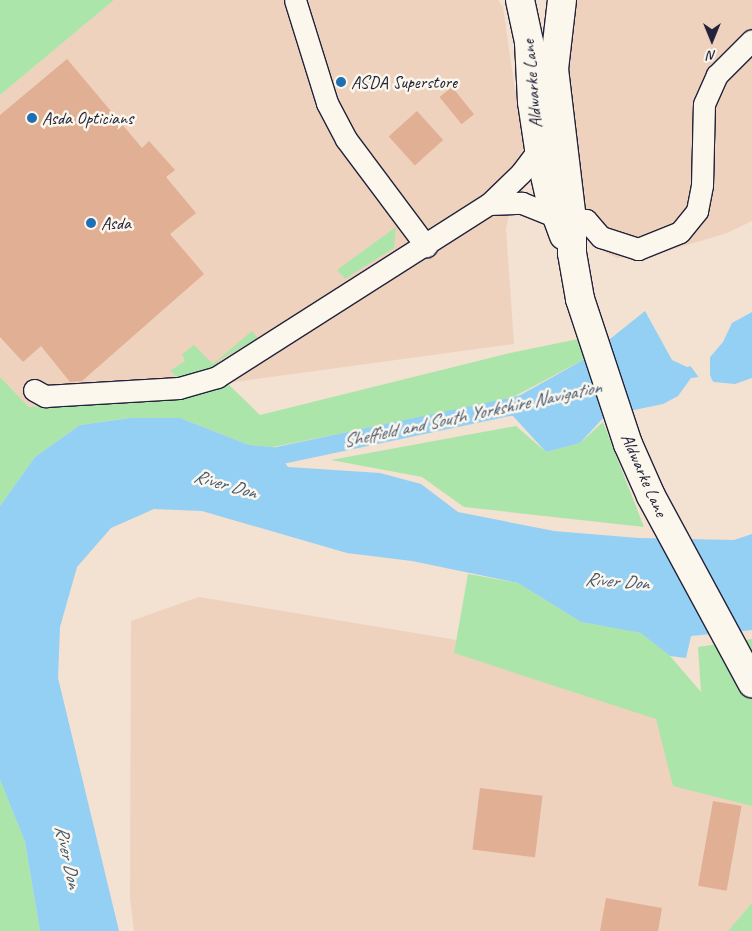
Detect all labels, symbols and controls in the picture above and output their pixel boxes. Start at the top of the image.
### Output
north arrow [687,15,737,65]
street label: Aldwarke Lane [517,39,547,129]
text: N [708,47,716,64]
place label: ASDA Superstore [351,71,457,93]
marker: ASDA Superstore [335,76,347,88]
place label: Asda Opticians [42,107,133,129]
marker: Asda Opticians [26,112,38,124]
place label: Asda [101,212,131,234]
marker: Asda [85,217,97,229]
water label: Sheffield and South Yorkshire Navigation [341,376,603,454]
street label: Aldwarke Lane [616,430,672,520]
water label: River Don [191,465,259,505]
water label: River Don [584,568,650,596]
water label: River Don [49,823,85,891]

